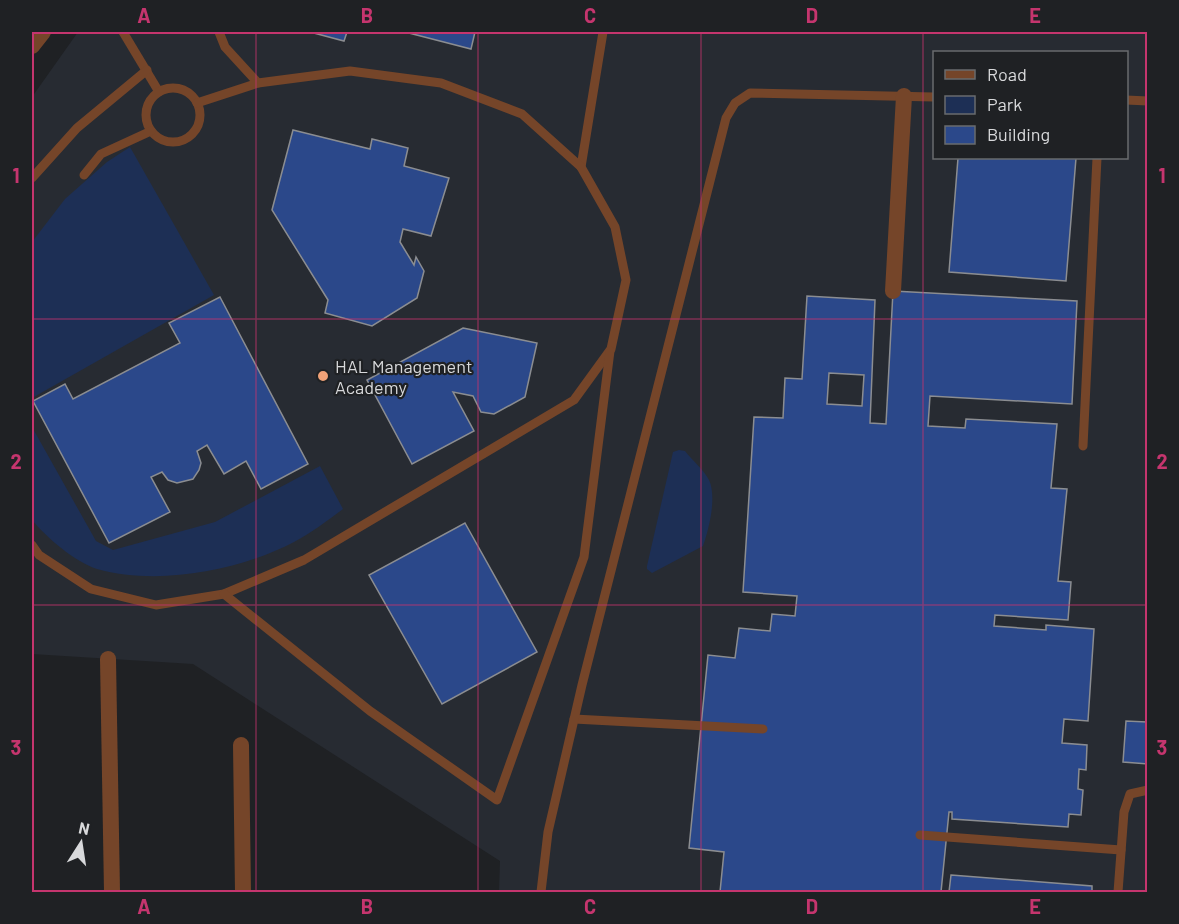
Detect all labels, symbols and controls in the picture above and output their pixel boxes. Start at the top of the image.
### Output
text: A [137,3,151,27]
text: B [361,3,373,27]
text: C [584,3,596,27]
text: D [806,3,818,27]
text: E [1029,3,1041,27]
legend [933,51,1128,159]
text: Road [987,63,1027,85]
text: Park [987,93,1022,115]
text: Building [987,123,1050,145]
text: 1 [12,163,20,187]
text: 1 [1158,163,1166,187]
place label: HAL Management Academy [335,355,472,398]
marker: HAL Management Academy [316,369,330,383]
text: 2 [10,449,22,473]
text: 2 [1156,449,1168,473]
text: 3 [11,735,21,759]
text: 3 [1157,735,1167,759]
north arrow [51,813,111,873]
text: N [77,817,91,838]
text: A [137,894,151,918]
text: B [361,894,373,918]
text: C [584,894,596,918]
text: D [806,894,818,918]
text: E [1029,894,1041,918]

